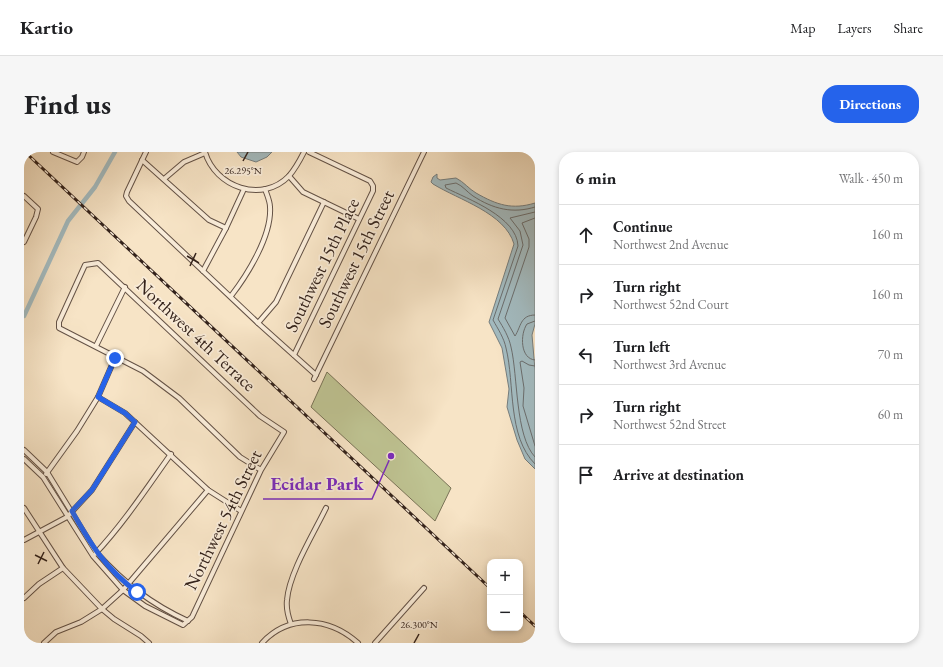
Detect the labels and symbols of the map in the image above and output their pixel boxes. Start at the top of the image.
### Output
text: 26.295°N [224,164,262,177]
street label: Southwest 15th Street [312,186,399,331]
street label: Southwest 15th Place [279,194,364,336]
street label: Northwest 4th Terrace [132,273,261,396]
route end [106,349,124,367]
street label: Northwest 54th Street [179,446,267,594]
callout: Ecidar Park [263,468,372,499]
text: Ecidar Park [270,471,364,496]
route start [128,583,146,601]
text: 26.300°N [400,618,438,631]

